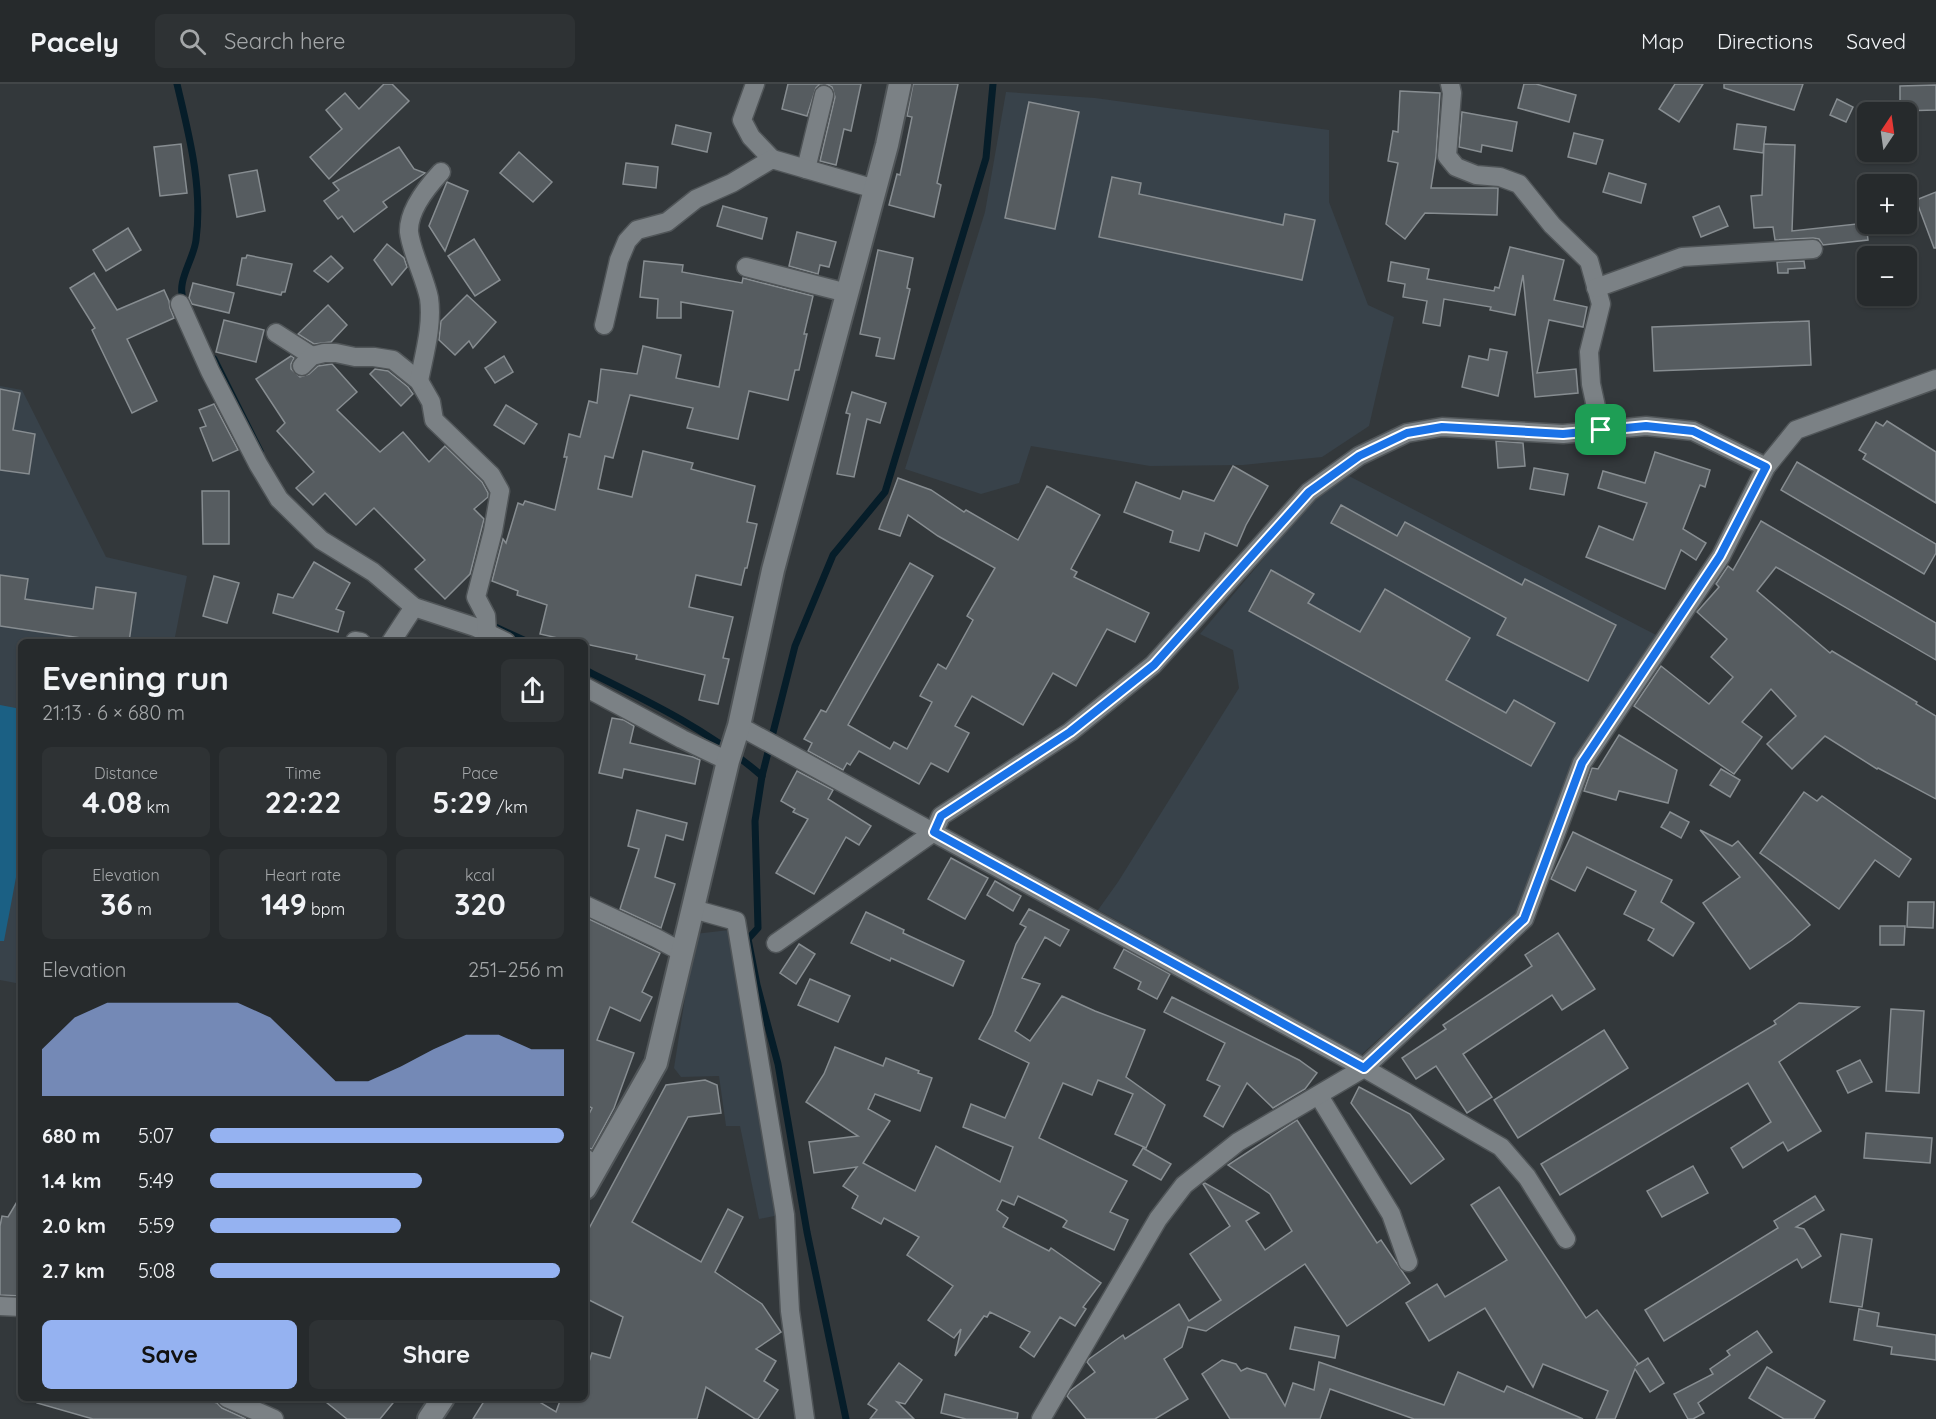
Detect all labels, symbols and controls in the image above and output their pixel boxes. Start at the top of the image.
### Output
search box [155,14,575,68]
text: Pacely [30,24,119,59]
icon: search [176,25,209,58]
text: Search here [224,27,345,55]
text: Map [1641,28,1684,54]
text: Directions [1717,28,1813,54]
text: Saved [1846,28,1906,54]
north arrow [1857,102,1917,162]
map controls [1857,102,1917,306]
button: + [1857,174,1917,234]
button: − [1857,246,1917,306]
pin [1575,404,1626,455]
icon: arrive [1584,413,1617,446]
text: Evening run [42,657,229,698]
button: share [501,659,564,722]
text: 21:13 · 6 × 680 m [42,700,185,725]
text: Distance [94,763,158,783]
text: Time [285,763,321,783]
text: Pace [462,763,498,783]
text: 4.08 [82,783,142,821]
text: 22:22 [265,783,341,821]
text: 5:29 [432,783,492,821]
text: km [142,797,170,817]
text: /km [492,797,528,817]
text: Elevation [92,865,160,885]
text: Heart rate [265,865,341,885]
text: kcal [465,865,495,885]
text: 36 [100,885,133,923]
text: 149 [261,885,307,923]
text: 320 [454,885,506,923]
text: m [133,899,152,919]
text: bpm [307,899,345,919]
text: Elevation [42,957,126,982]
text: 251–256 m [468,957,564,982]
text: 680 m [42,1123,100,1148]
text: 5:07 [138,1123,174,1148]
text: 1.4 km [42,1168,101,1193]
text: 5:49 [138,1168,174,1193]
text: 2.0 km [42,1213,106,1238]
text: 5:59 [138,1213,175,1238]
text: 2.7 km [42,1258,105,1283]
text: 5:08 [138,1258,175,1283]
button: Save [42,1320,297,1389]
button: Share [309,1320,564,1389]

